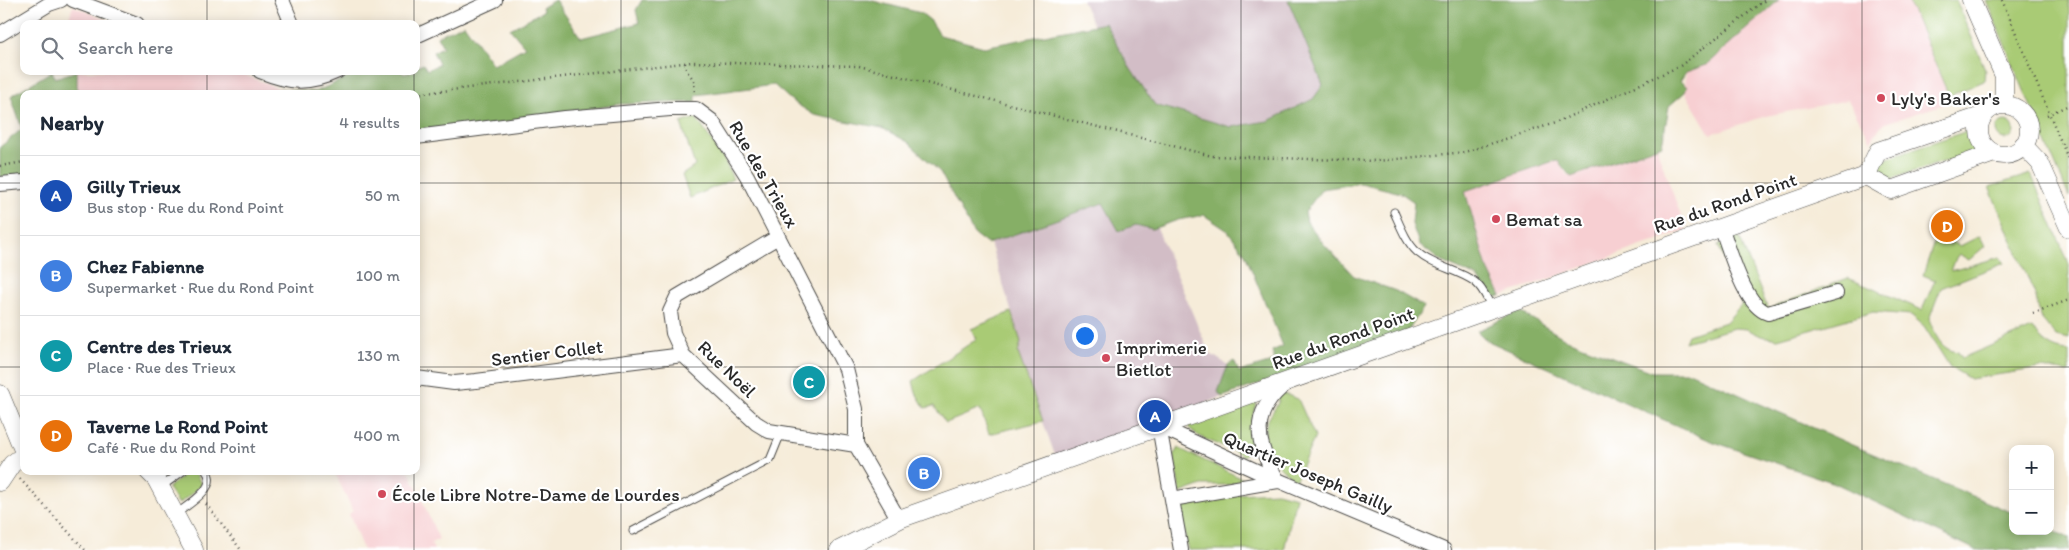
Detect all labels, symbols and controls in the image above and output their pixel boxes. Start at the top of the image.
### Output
search box [20,20,420,75]
icon: search [38,34,66,62]
text: Search here [78,36,173,59]
place label: Lyly's Baker's [1891,87,2000,110]
marker: Lyly's Baker's [1875,92,1887,104]
text: Nearby [40,110,104,135]
text: 4 results [339,113,400,132]
street label: Rue des Trieux [724,116,804,232]
street label: Rue du Rond Point [1651,168,1799,238]
text: Gilly Trieux [87,175,181,198]
text: A [51,186,61,205]
text: 50 m [365,186,400,205]
text: Bus stop · Rue du Rond Point [87,198,284,217]
pin: D [1931,207,1963,245]
place label: Bemat sa [1506,208,1583,231]
marker: Bemat sa [1490,213,1502,225]
text: Chez Fabienne [87,255,204,278]
text: B [51,266,61,285]
text: 100 m [356,266,400,285]
text: Supermarket · Rue du Rond Point [87,278,314,297]
street label: Rue du Rond Point [1269,302,1417,374]
your location [1072,323,1098,349]
text: Centre des Trieux [87,335,231,358]
street label: Sentier Collet [490,335,604,371]
street label: Rue Noël [693,336,761,403]
place label: Imprimerie Bietlot [1116,336,1207,381]
text: C [51,346,61,365]
text: 130 m [357,346,400,365]
marker: Imprimerie Bietlot [1100,352,1112,364]
text: Place · Rue des Trieux [87,358,236,377]
pin: C [793,363,825,401]
pin: A [1139,397,1171,435]
text: Taverne Le Rond Point [87,415,268,438]
text: D [51,426,61,445]
text: 400 m [354,426,400,445]
street label: Quartier Joseph Gailly [1220,426,1396,518]
text: Café · Rue du Rond Point [87,438,256,457]
map controls [2009,445,2054,535]
button: + [2009,445,2054,490]
pin: B [908,454,940,492]
place label: École Libre Notre-Dame de Lourdes [392,483,680,506]
marker: École Libre Notre-Dame de Lourdes [376,488,388,500]
button: − [2009,490,2054,535]

